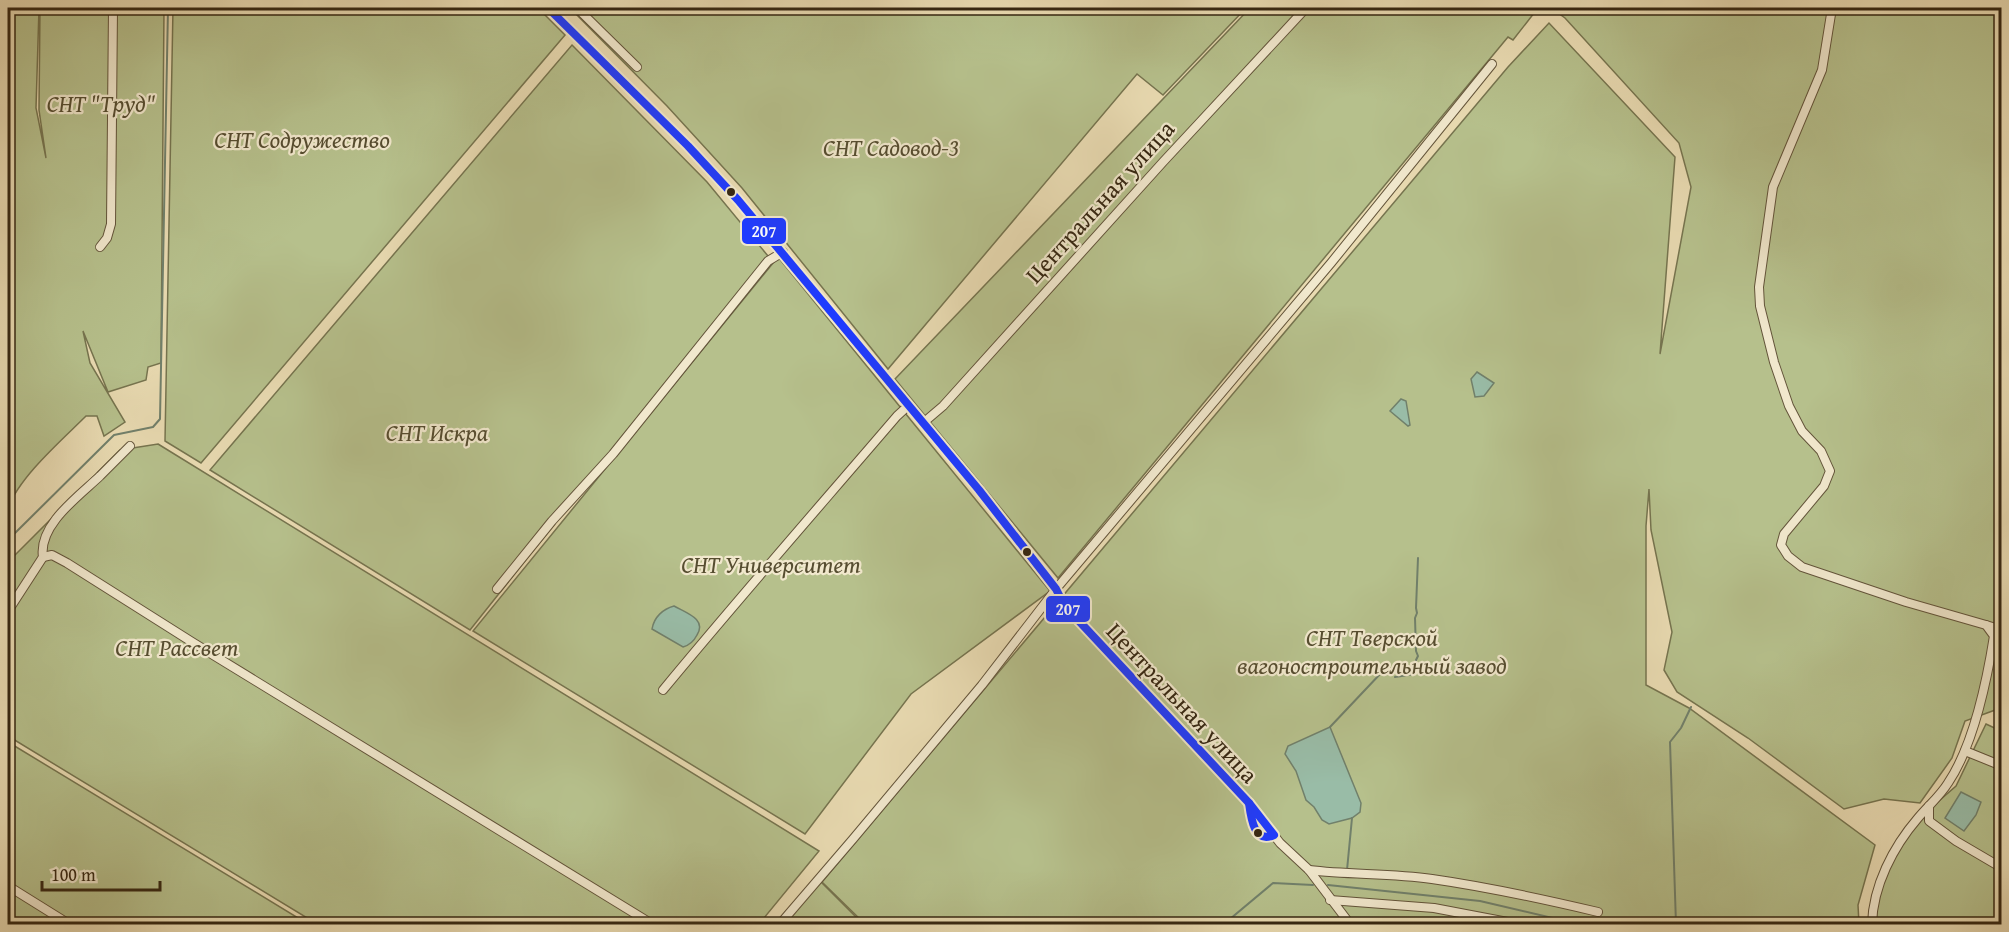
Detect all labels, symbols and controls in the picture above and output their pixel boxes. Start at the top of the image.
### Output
park label: СНТ "Труд" [47,86,156,121]
street label: Центральная улица [1017,112,1183,291]
park label: СНТ Содружество [214,122,390,157]
park label: СНТ Садовод-3 [823,130,959,165]
unlabelled marker [725,186,737,198]
line badge: 207 [741,217,787,245]
text: 207 [752,219,776,243]
park label: СНТ Искра [386,415,488,450]
unlabelled marker [1021,546,1033,558]
park label: СНТ Университет [681,547,861,582]
line badge: 207 [1045,595,1091,623]
text: 207 [1056,597,1080,621]
street label: Центральная улица [1098,614,1267,791]
park label: СНТ Тверской вагоностроительный завод [1237,620,1507,683]
park label: СНТ Рассвет [115,630,239,665]
unlabelled marker [1252,827,1264,839]
scale bar [42,854,160,892]
text: 100 m [51,861,96,888]

